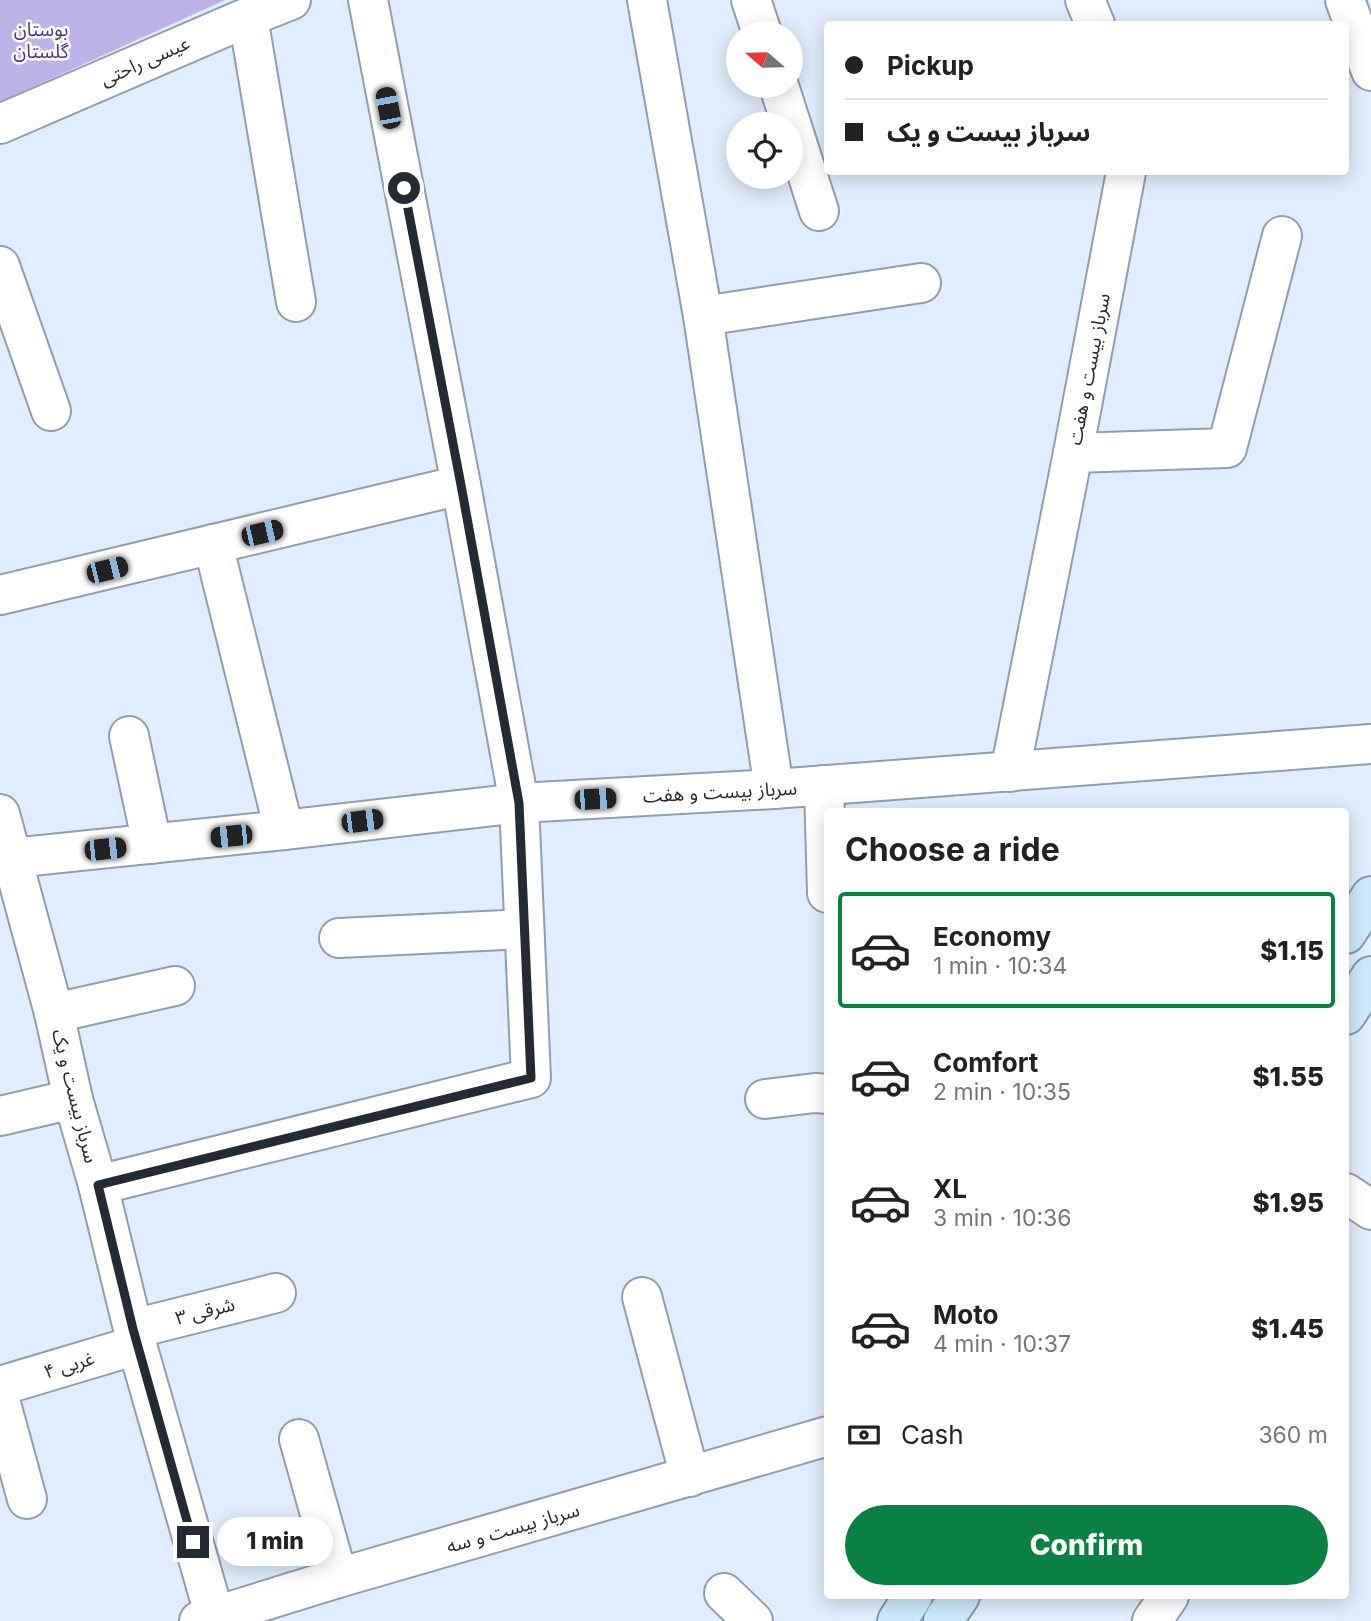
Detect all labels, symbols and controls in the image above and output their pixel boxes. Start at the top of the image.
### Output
park label: بوستان گلستان [13,18,70,63]
north arrow [726,21,803,98]
map controls [726,21,803,189]
street label: عیسی راحتی [97,31,193,91]
text: Pickup [887,50,974,81]
car [374,85,403,131]
button: locate [726,112,803,189]
text: سرباز بیست و یک [887,116,1090,147]
route start [388,172,420,204]
street label: سرباز بیست و هفت [1063,291,1115,447]
car [240,518,285,548]
car [85,555,130,585]
street label: سرباز بیست و هفت [642,776,798,808]
car [574,787,617,811]
car [340,808,385,834]
car [210,823,253,849]
text: Choose a ride [845,830,1060,869]
car [84,836,127,862]
icon: car [849,919,912,982]
text: Economy [933,921,1051,952]
text: $1.15 [1260,935,1324,966]
text: 1 min · 10:34 [933,952,1067,980]
street label: سرباز بیست و یک [47,1027,103,1165]
icon: car [849,1045,912,1108]
text: Comfort [933,1047,1038,1078]
text: $1.55 [1252,1061,1324,1092]
text: 2 min · 10:35 [933,1078,1071,1106]
icon: car [849,1171,912,1234]
text: XL [933,1173,967,1204]
text: $1.95 [1252,1187,1324,1218]
text: 3 min · 10:36 [933,1204,1072,1232]
street label: شرقی ۳ [173,1293,237,1329]
icon: car [849,1297,912,1360]
text: Moto [933,1299,998,1330]
text: $1.45 [1251,1313,1324,1344]
text: 4 min · 10:37 [933,1330,1071,1358]
street label: غربی ۴ [41,1346,97,1384]
icon: cash [845,1416,883,1454]
text: Cash [901,1419,964,1450]
text: 360 m [1258,1421,1328,1449]
street label: سرباز بیست و سه [444,1498,582,1558]
button: Confirm [845,1505,1328,1585]
callout: 1 min [218,1518,333,1566]
route end [177,1526,209,1558]
text: 1 min [246,1527,304,1555]

